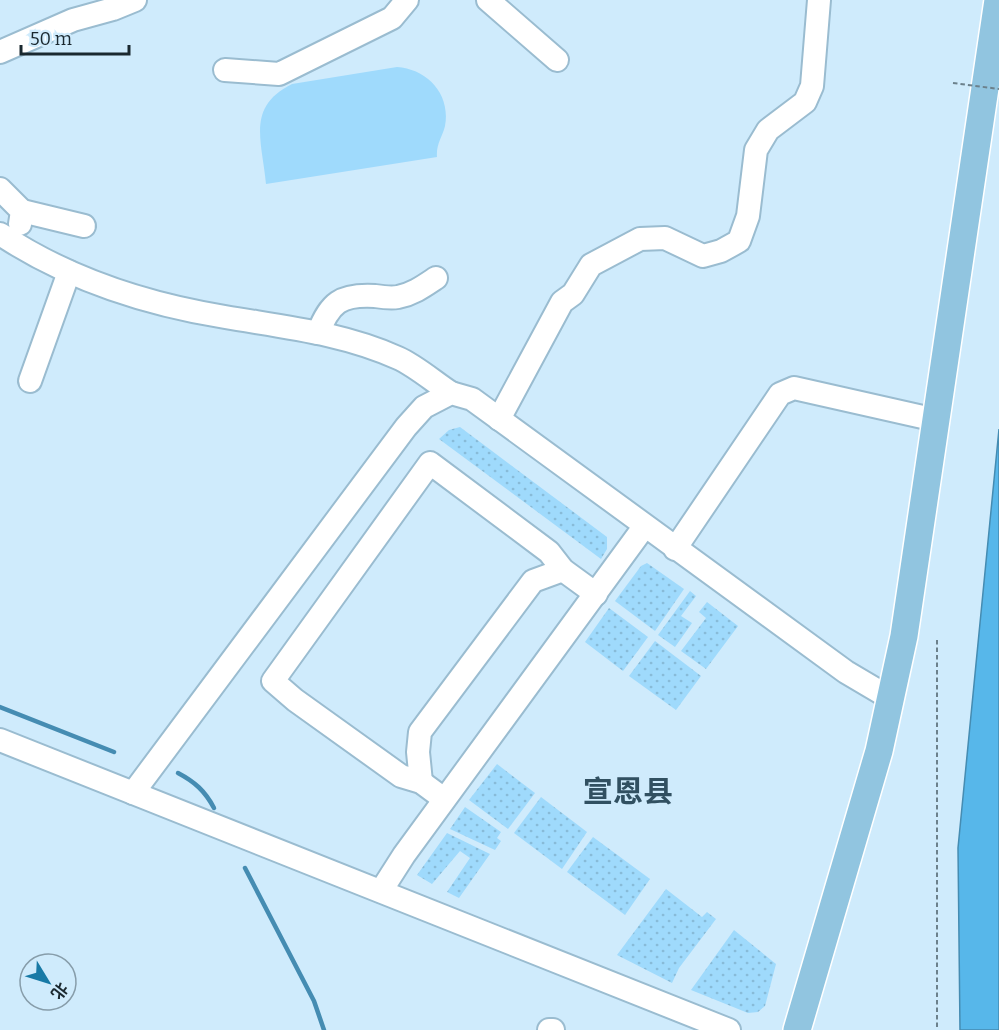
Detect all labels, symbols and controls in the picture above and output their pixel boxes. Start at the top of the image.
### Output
scale bar [21,18,129,56]
text: 50 m [30,28,72,50]
district label: 宣恩县 [583,774,673,810]
north arrow [18,952,78,1012]
text: 北 [47,979,72,1003]

